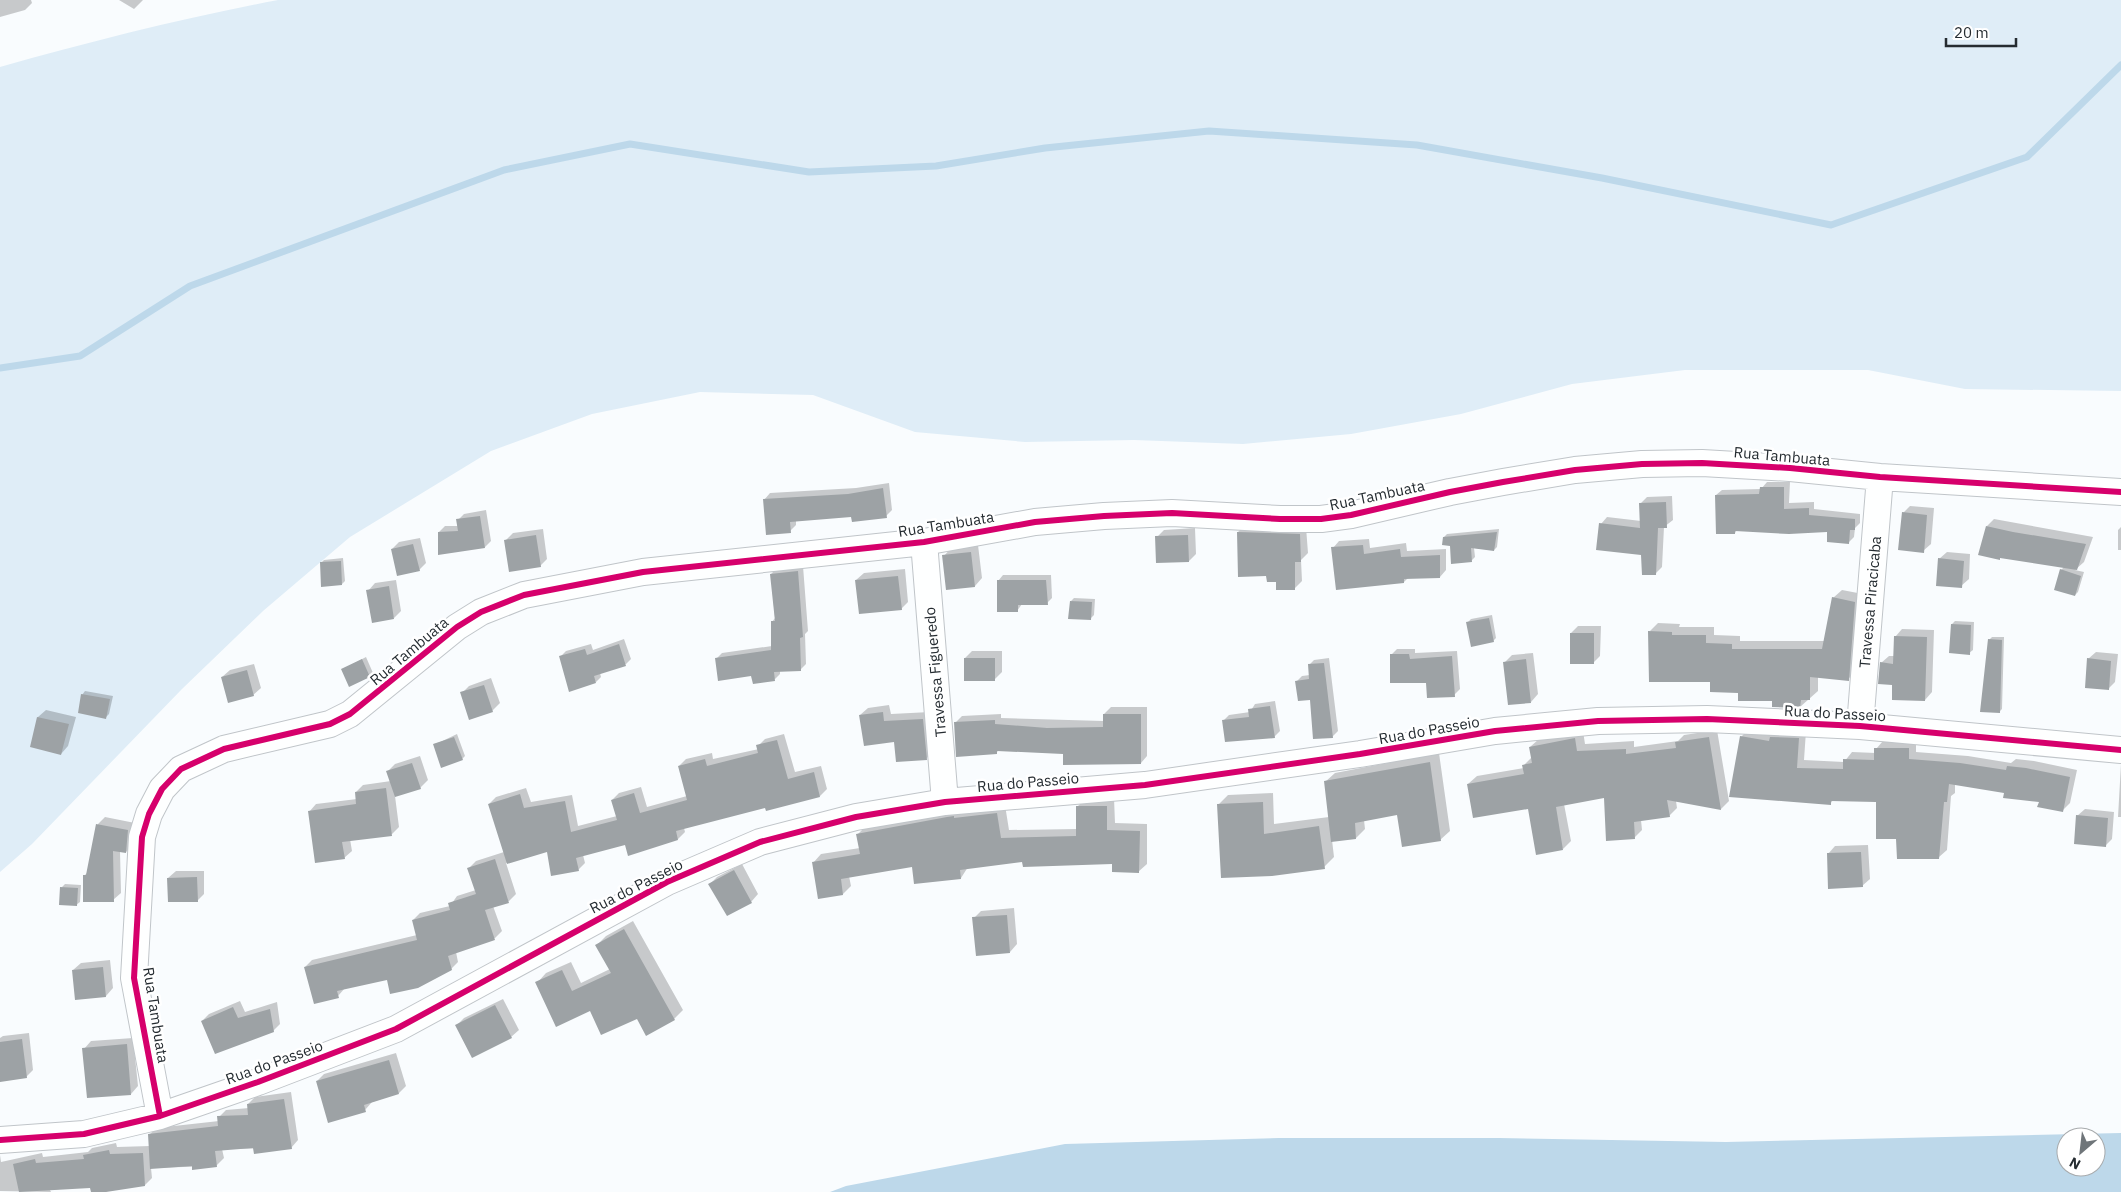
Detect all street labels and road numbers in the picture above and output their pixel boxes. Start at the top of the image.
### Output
street label: Rua Tambuata [1733,442,1831,470]
street label: Rua Tambuata [1328,476,1426,514]
street label: Rua Tambuata [897,507,995,541]
street label: Travessa Piracicaba [1855,535,1885,669]
street label: Travessa Figueredo [920,606,950,738]
street label: Rua Tambuata [366,613,452,689]
street label: Rua do Passeio [1783,701,1887,725]
street label: Rua do Passeio [1377,712,1481,748]
street label: Rua do Passeio [976,768,1080,796]
street label: Rua do Passeio [586,854,686,918]
street label: Rua Tambuata [139,966,173,1064]
street label: Rua do Passeio [223,1036,325,1088]

